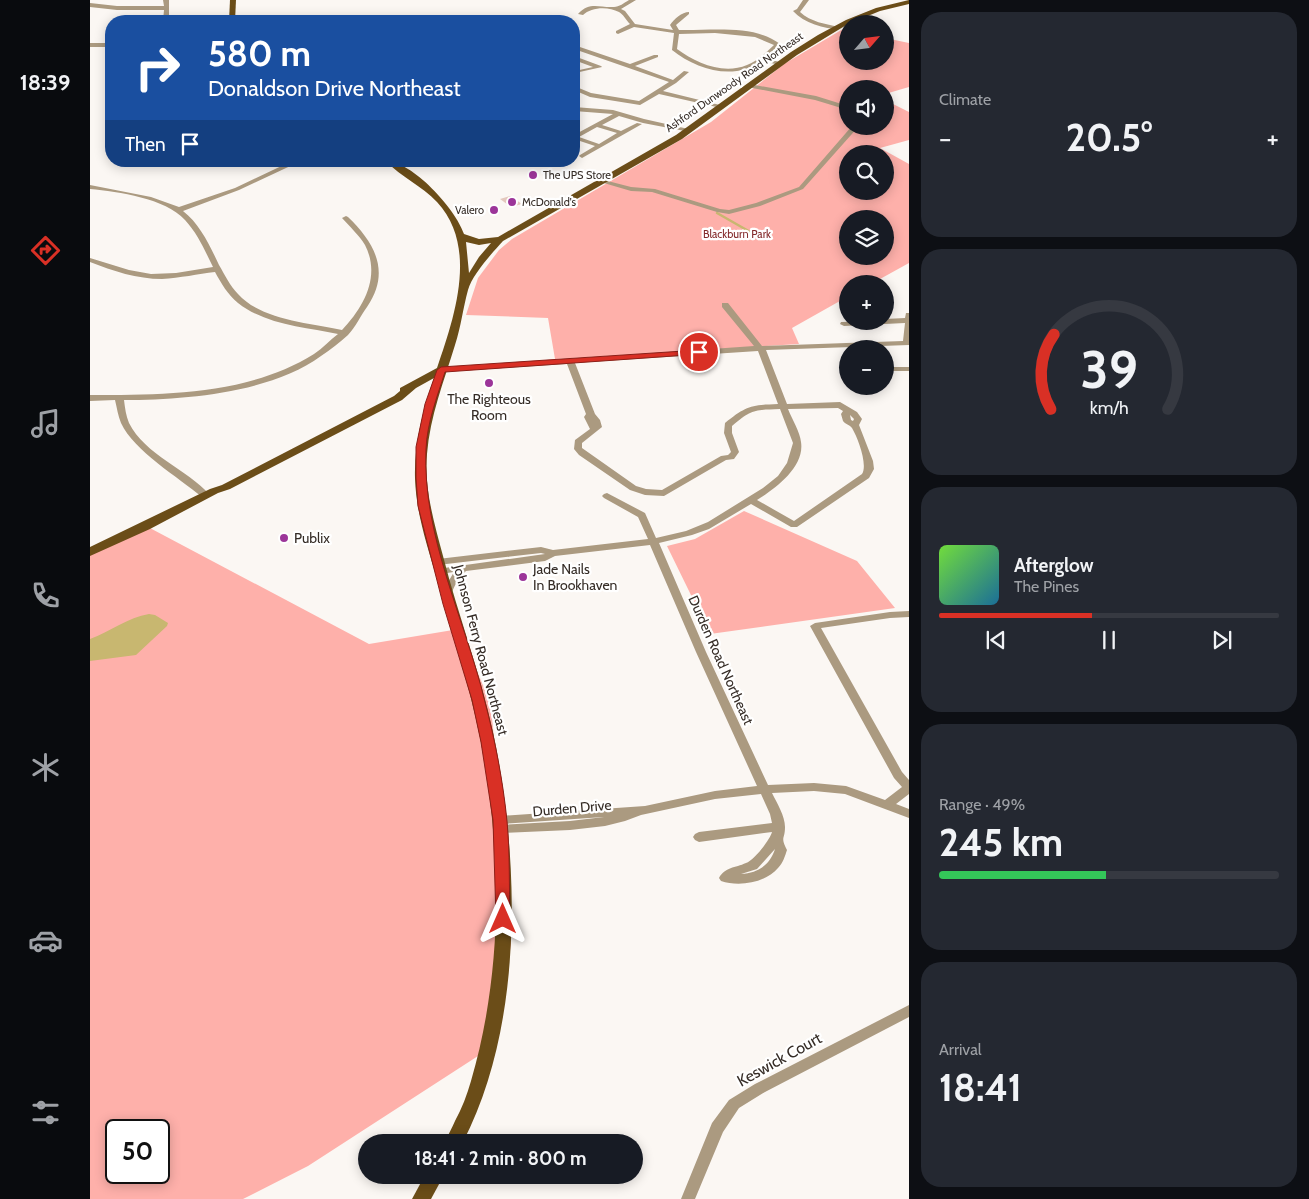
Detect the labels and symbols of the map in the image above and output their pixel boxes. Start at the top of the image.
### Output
north arrow [839,15,894,70]
street label: Ashford Dunwoody Road Northeast [662,29,806,135]
place label: The UPS Store [543,168,611,182]
marker: The UPS Store [527,169,539,181]
place label: McDonald's [522,195,577,209]
marker: McDonald's [506,196,518,208]
place label: Valero [455,203,484,217]
marker: Valero [488,204,500,216]
park label: Blackburn Park [703,227,771,241]
pin [678,331,720,373]
marker: The Righteous Room [483,377,495,389]
place label: The Righteous Room [447,390,531,424]
place label: Publix [294,529,330,547]
marker: Publix [278,532,290,544]
place label: Jade Nails In Brookhaven [532,560,618,594]
street label: Johnson Ferry Road Northeast [449,562,513,738]
marker: Jade Nails In Brookhaven [517,571,529,583]
street label: Durden Road Northeast [684,593,758,728]
street label: Durden Drive [532,796,612,820]
position arrow [476,892,528,944]
street label: Keswick Court [734,1028,825,1090]
speed limit sign: 50 [105,1119,170,1184]

